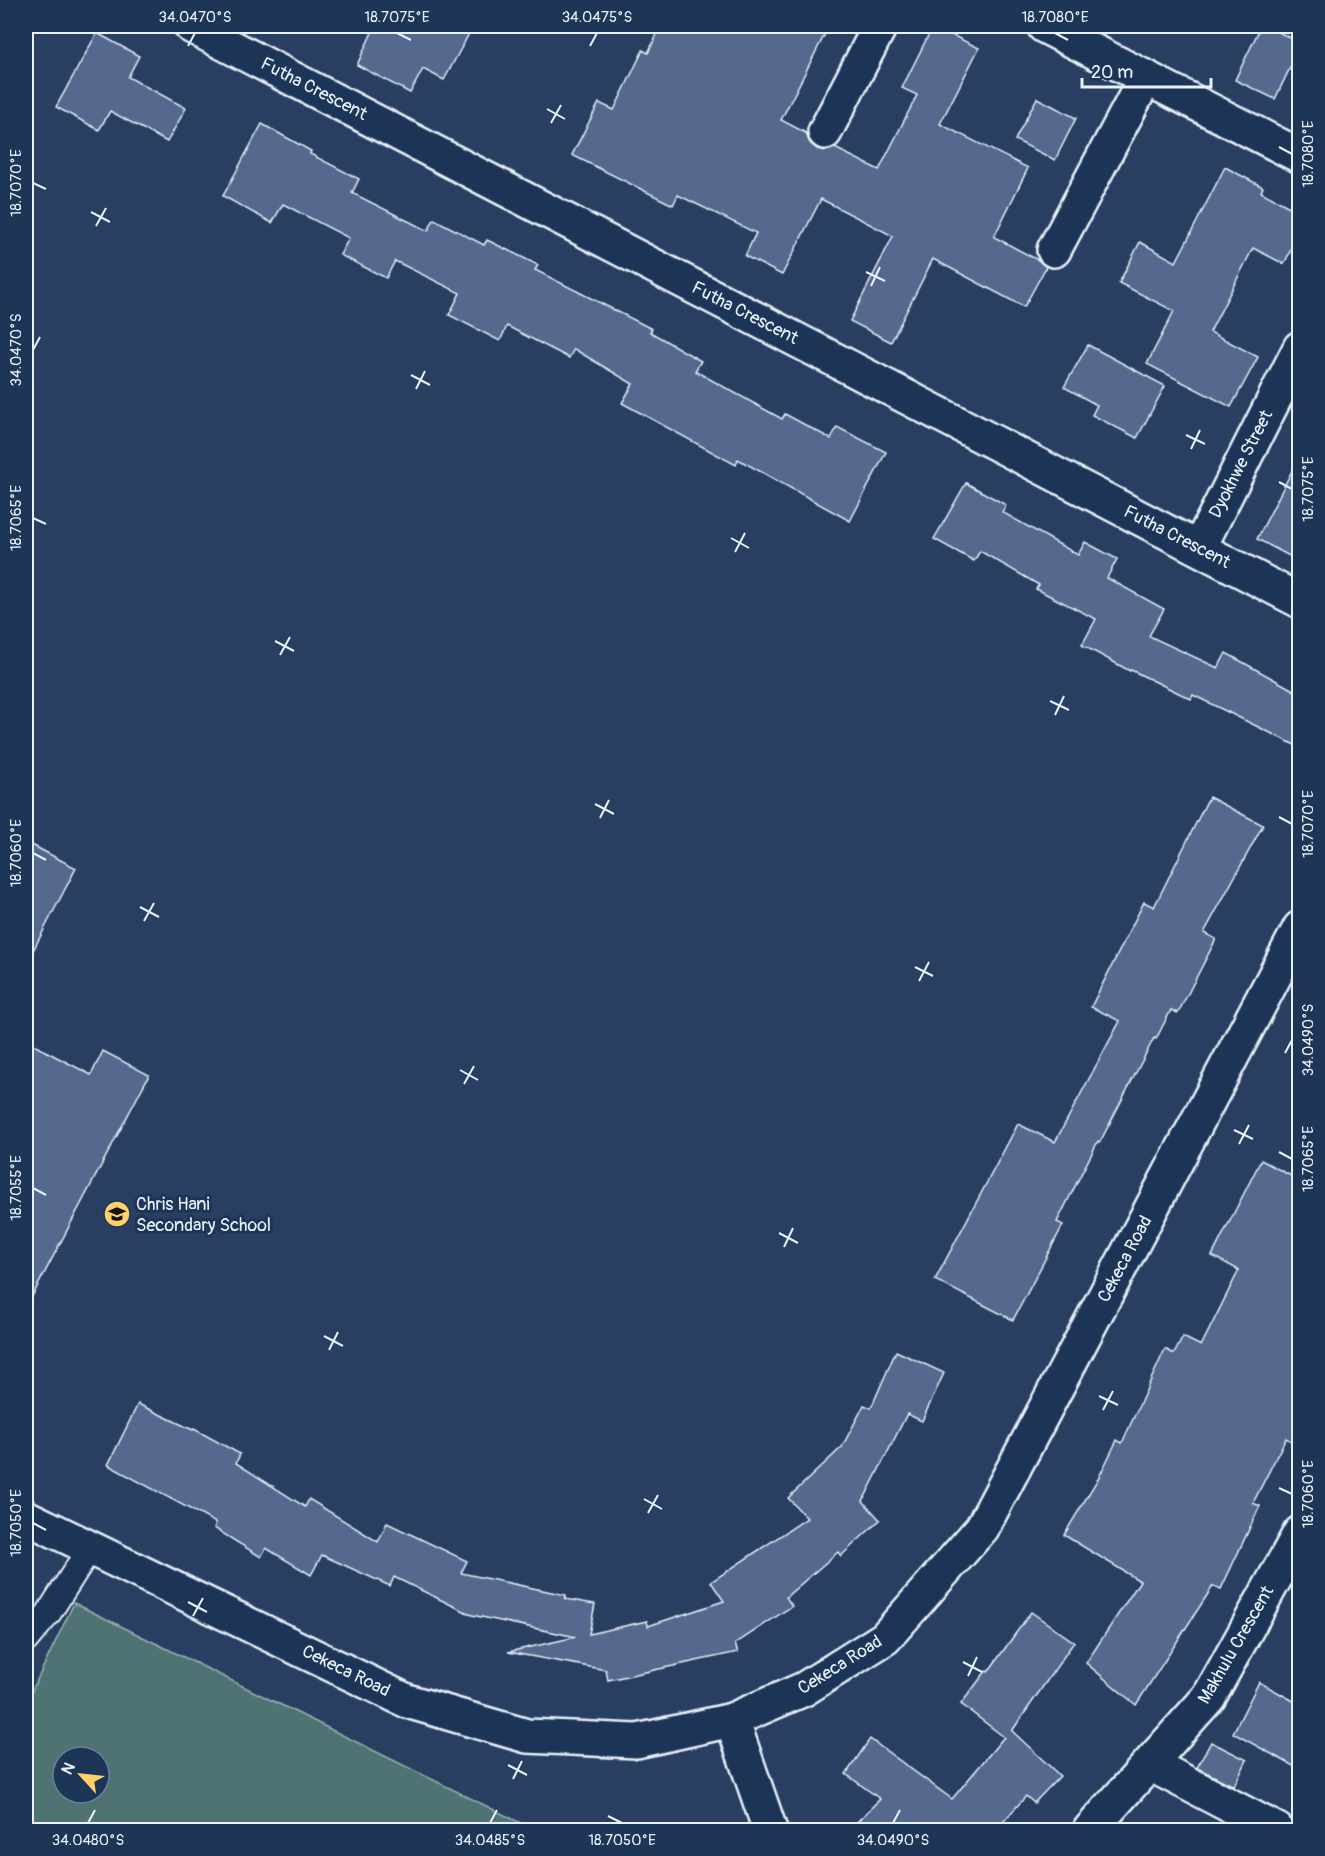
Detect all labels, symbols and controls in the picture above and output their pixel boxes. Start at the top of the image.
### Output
text: 34.0470°S [159,8,231,27]
text: 18.7075°E [364,8,430,27]
text: 34.0475°S [562,8,632,27]
text: 18.7080°E [1021,8,1089,27]
scale bar [1082,51,1211,89]
street label: Futha Crescent [257,52,372,126]
text: 20 m [1091,61,1133,84]
text: 18.7080°E [1299,120,1318,188]
text: 18.7070°E [7,149,26,217]
street label: Futha Crescent [688,276,803,350]
text: 34.0470°S [7,314,26,386]
street label: Dyokhwe Street [1204,405,1278,522]
text: 18.7075°E [1299,456,1318,522]
text: 18.7065°E [7,485,26,551]
street label: Futha Crescent [1120,500,1235,574]
text: 18.7070°E [1299,790,1318,858]
text: 18.7060°E [7,819,26,887]
text: 34.0490°S [1299,1004,1318,1076]
text: 18.7065°E [1299,1126,1318,1192]
text: 18.7055°E [7,1155,26,1221]
place label: Chris Hani Secondary School [136,1193,271,1237]
school or university icon: Chris Hani Secondary School [102,1199,132,1229]
street label: Cekeca Road [1093,1212,1157,1306]
text: 18.7060°E [1299,1460,1318,1528]
text: 18.7050°E [7,1489,26,1557]
street label: Makhulu Crescent [1193,1581,1279,1708]
street label: Cekeca Road [794,1630,886,1700]
street label: Cekeca Road [298,1640,394,1702]
north arrow [51,1745,111,1805]
text: N [57,1759,80,1778]
text: 34.0480°S [52,1831,124,1850]
text: 34.0485°S [455,1831,525,1850]
text: 18.7050°E [588,1831,656,1850]
text: 34.0490°S [857,1831,929,1850]

